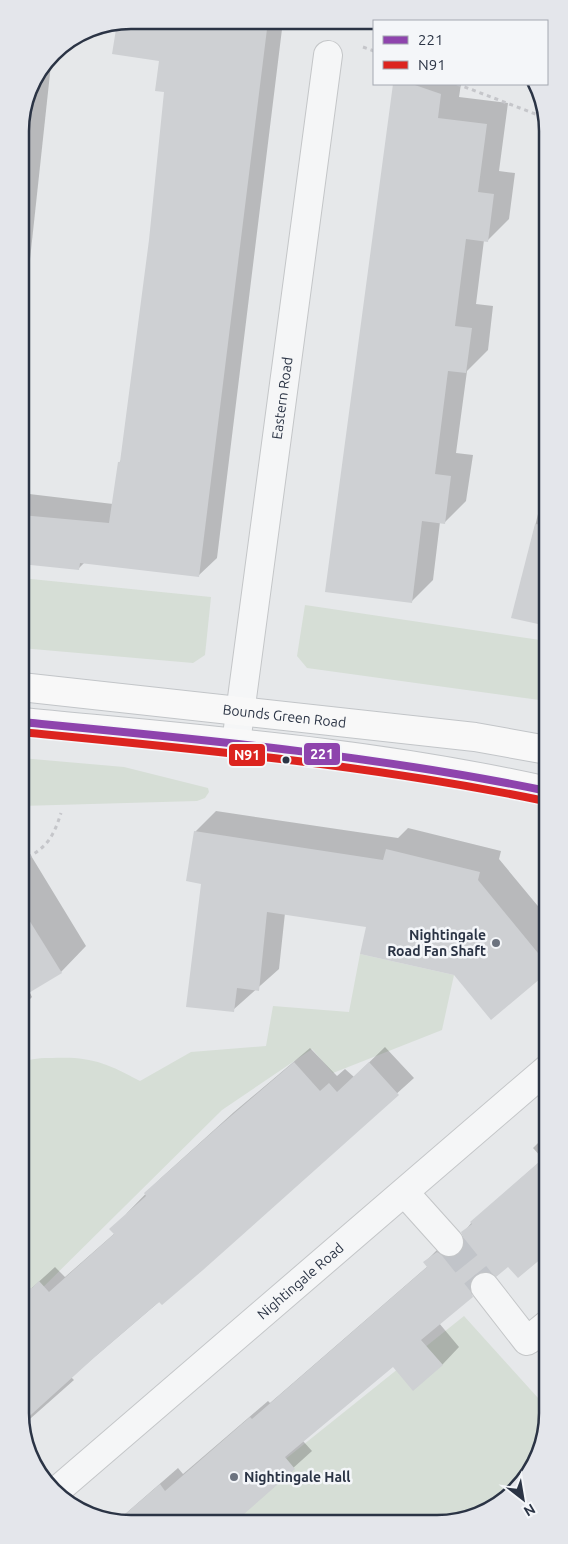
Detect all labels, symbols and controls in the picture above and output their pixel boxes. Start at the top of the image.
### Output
legend [373,20,548,85]
text: 221 [418,31,443,48]
text: N91 [418,56,446,73]
street label: Eastern Road [269,356,296,440]
street label: Bounds Green Road [222,701,347,731]
line badge: 221 [303,742,341,766]
line badge: N91 [228,743,266,767]
text: 221 [310,746,334,762]
text: N91 [234,747,260,763]
unlabelled marker [281,755,291,765]
place label: Nightingale Road Fan Shaft [387,927,486,959]
marker: Nightingale Road Fan Shaft [490,937,502,949]
street label: Nightingale Road [254,1240,347,1323]
place label: Nightingale Hall [244,1469,351,1485]
marker: Nightingale Hall [228,1471,240,1483]
north arrow [498,1474,548,1524]
text: N [521,1501,538,1520]

